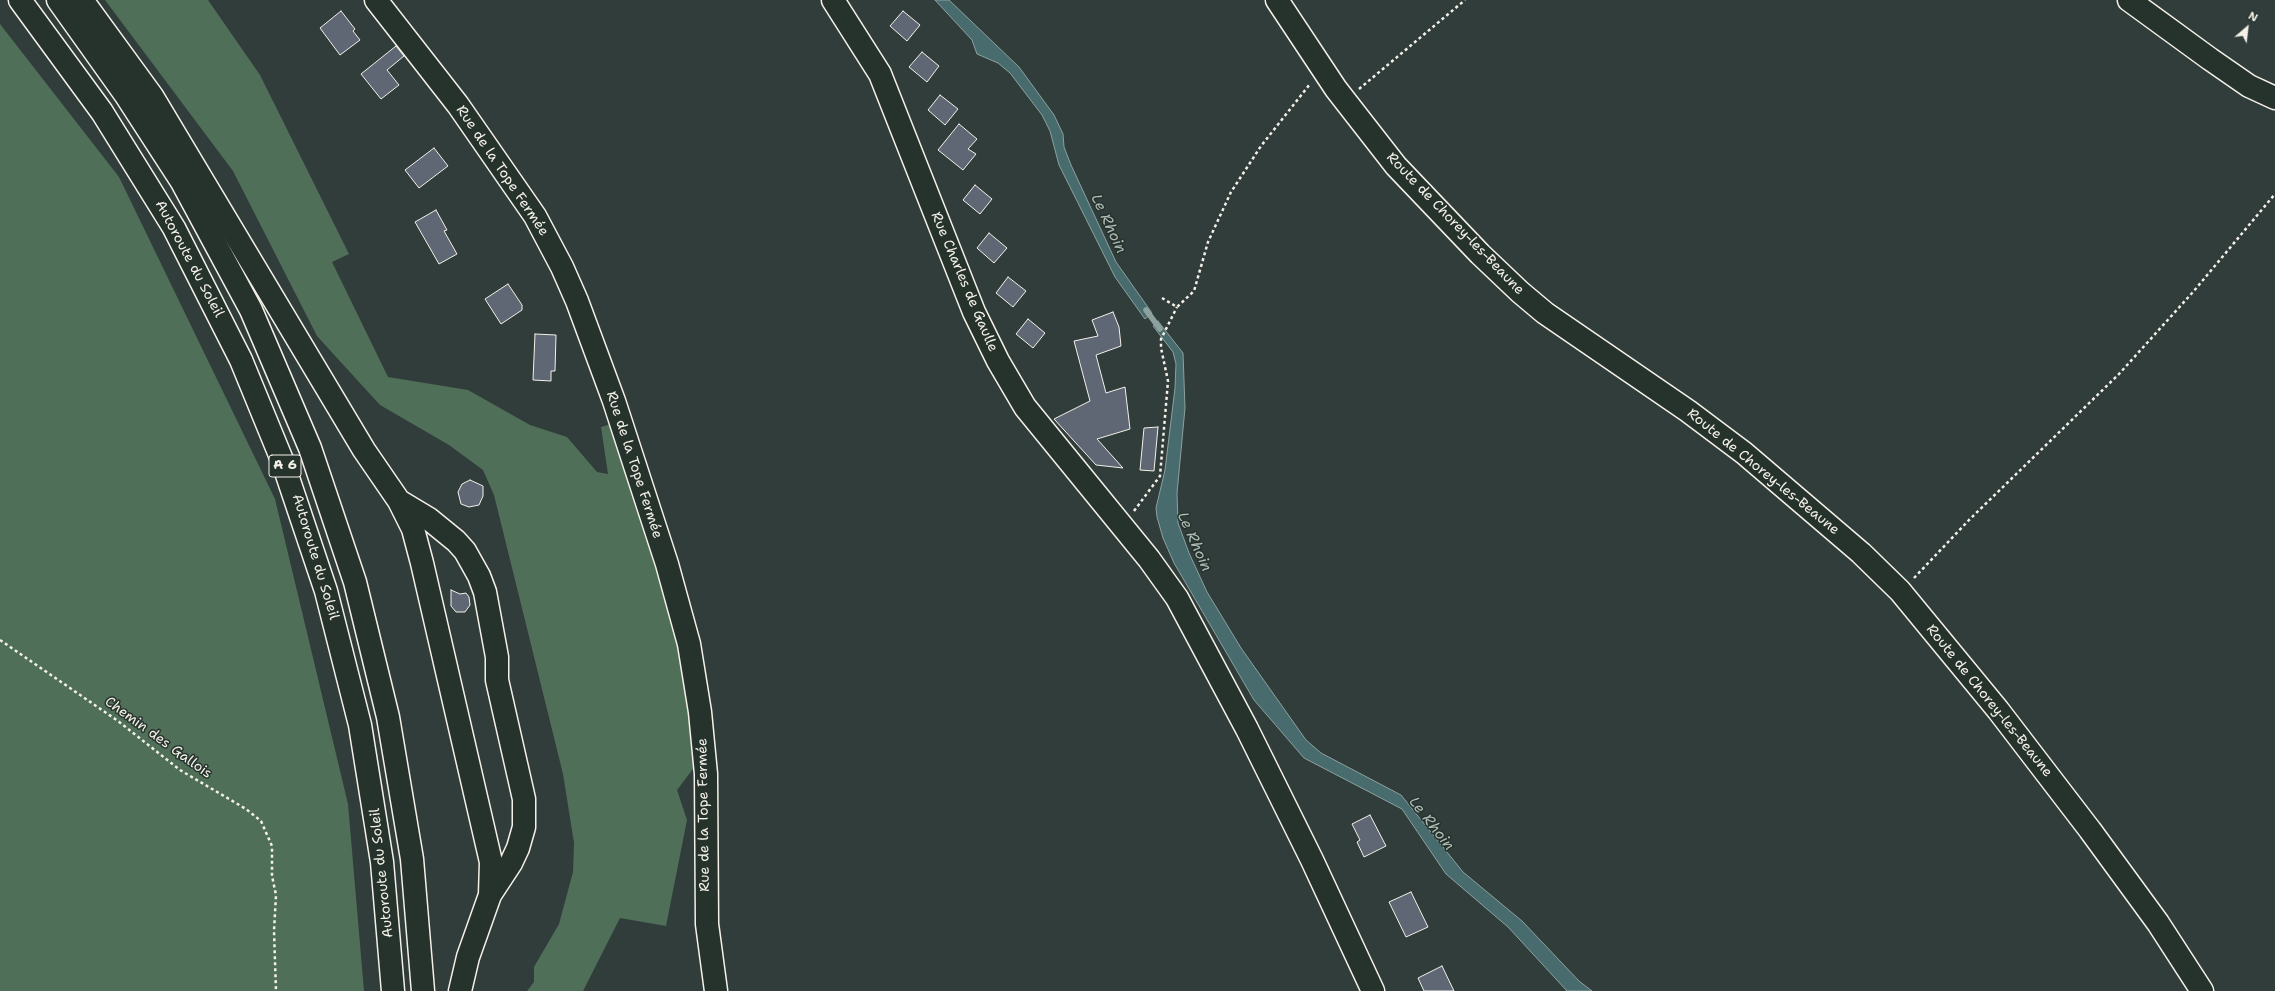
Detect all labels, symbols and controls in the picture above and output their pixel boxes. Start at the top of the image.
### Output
north arrow [2227,8,2267,48]
text: N [2245,8,2260,26]
street label: Rue de la Tope Fermée [452,103,552,239]
street label: Route de Chorey-les-Beaune [1383,149,1527,299]
water label: Le Rhoin [1086,192,1130,256]
street label: Autoroute du Soleil [151,197,227,321]
street label: Rue Charles de Gaulle [927,210,1001,354]
street label: Rue de la Tope Fermée [602,389,666,541]
street label: Route de Chorey-les-Beaune [1683,405,1843,539]
road number: A 6 [269,455,301,477]
street label: Autoroute du Soleil [288,492,342,622]
water label: Le Rhoin [1173,509,1215,575]
street label: Route de Chorey-les-Beaune [1922,621,2056,781]
street label: Chemin des Gallois [101,693,215,783]
street label: Rue de la Tope Fermée [694,738,714,892]
water label: Le Rhoin [1404,794,1458,854]
street label: Autoroute du Soleil [367,807,397,939]

